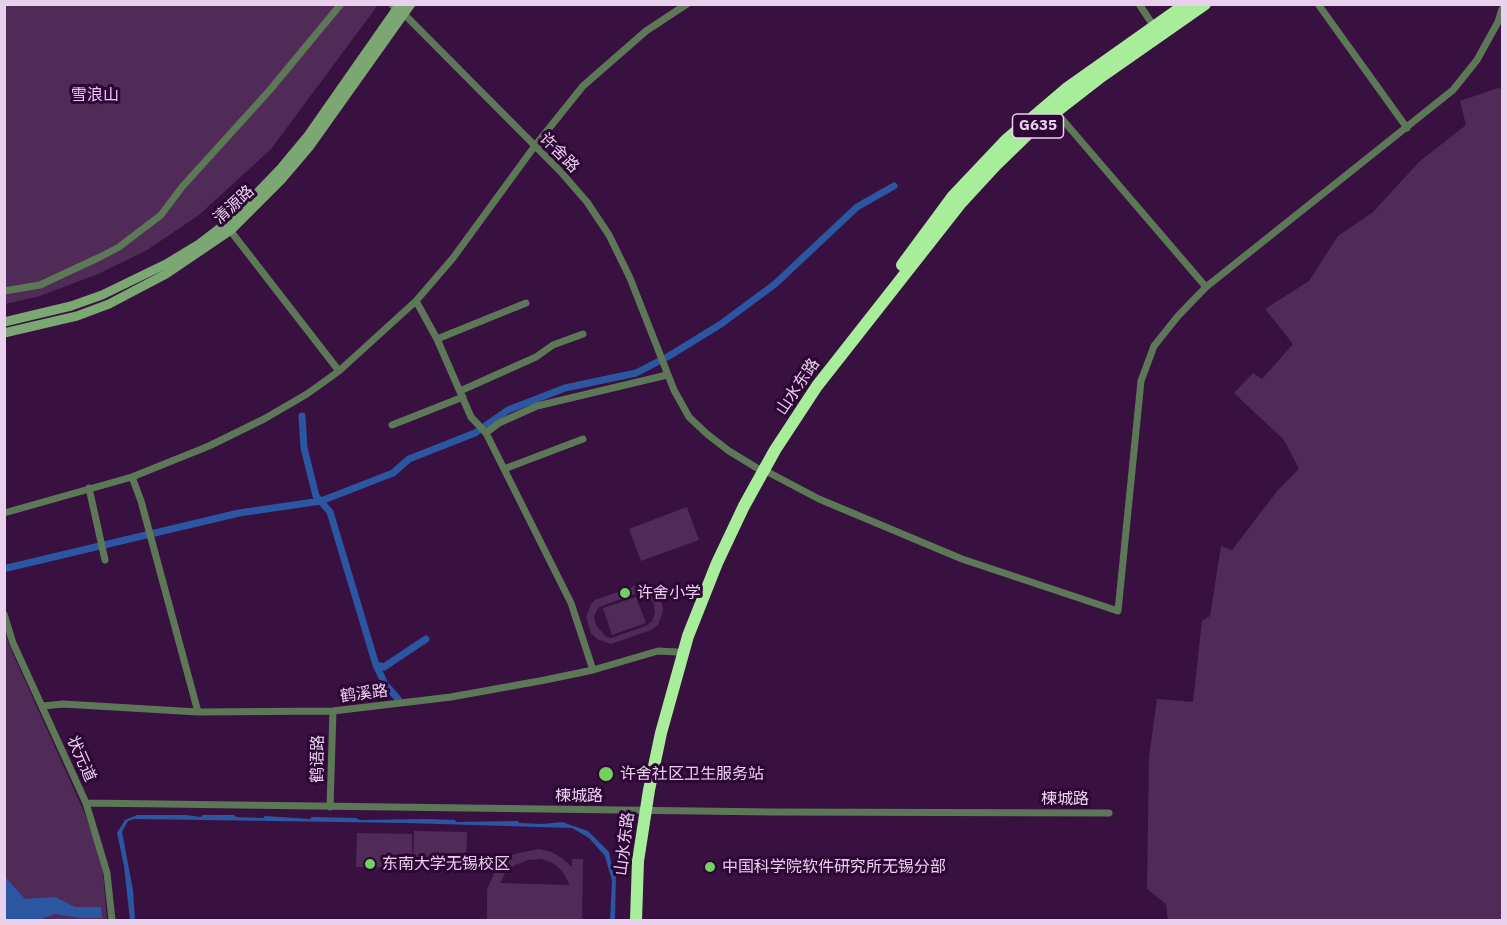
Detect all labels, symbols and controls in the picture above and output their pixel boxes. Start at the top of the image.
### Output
park label: 雪浪山 [71,85,119,105]
road number: G635 [1012,114,1064,138]
street label: 许舍路 [535,129,583,177]
street label: 清源路 [210,182,258,228]
street label: 山水东路 [772,355,824,419]
place label: 许舍小学 [637,583,701,603]
marker: 许舍小学 [618,586,632,600]
street label: 鹤溪路 [339,682,389,706]
street label: 状元道 [62,733,100,785]
street label: 鹤语路 [308,735,328,783]
place label: 许舍社区卫生服务站 [620,764,764,784]
marker: 许舍社区卫生服务站 [597,765,615,783]
street label: 楝城路 [555,786,603,806]
street label: 楝城路 [1041,789,1089,809]
street label: 山水东路 [612,811,638,877]
place label: 东南大学无锡校区 [382,854,510,874]
marker: 东南大学无锡校区 [363,857,377,871]
place label: 中国科学院软件研究所无锡分部 [722,857,946,877]
marker: 中国科学院软件研究所无锡分部 [703,860,717,874]

